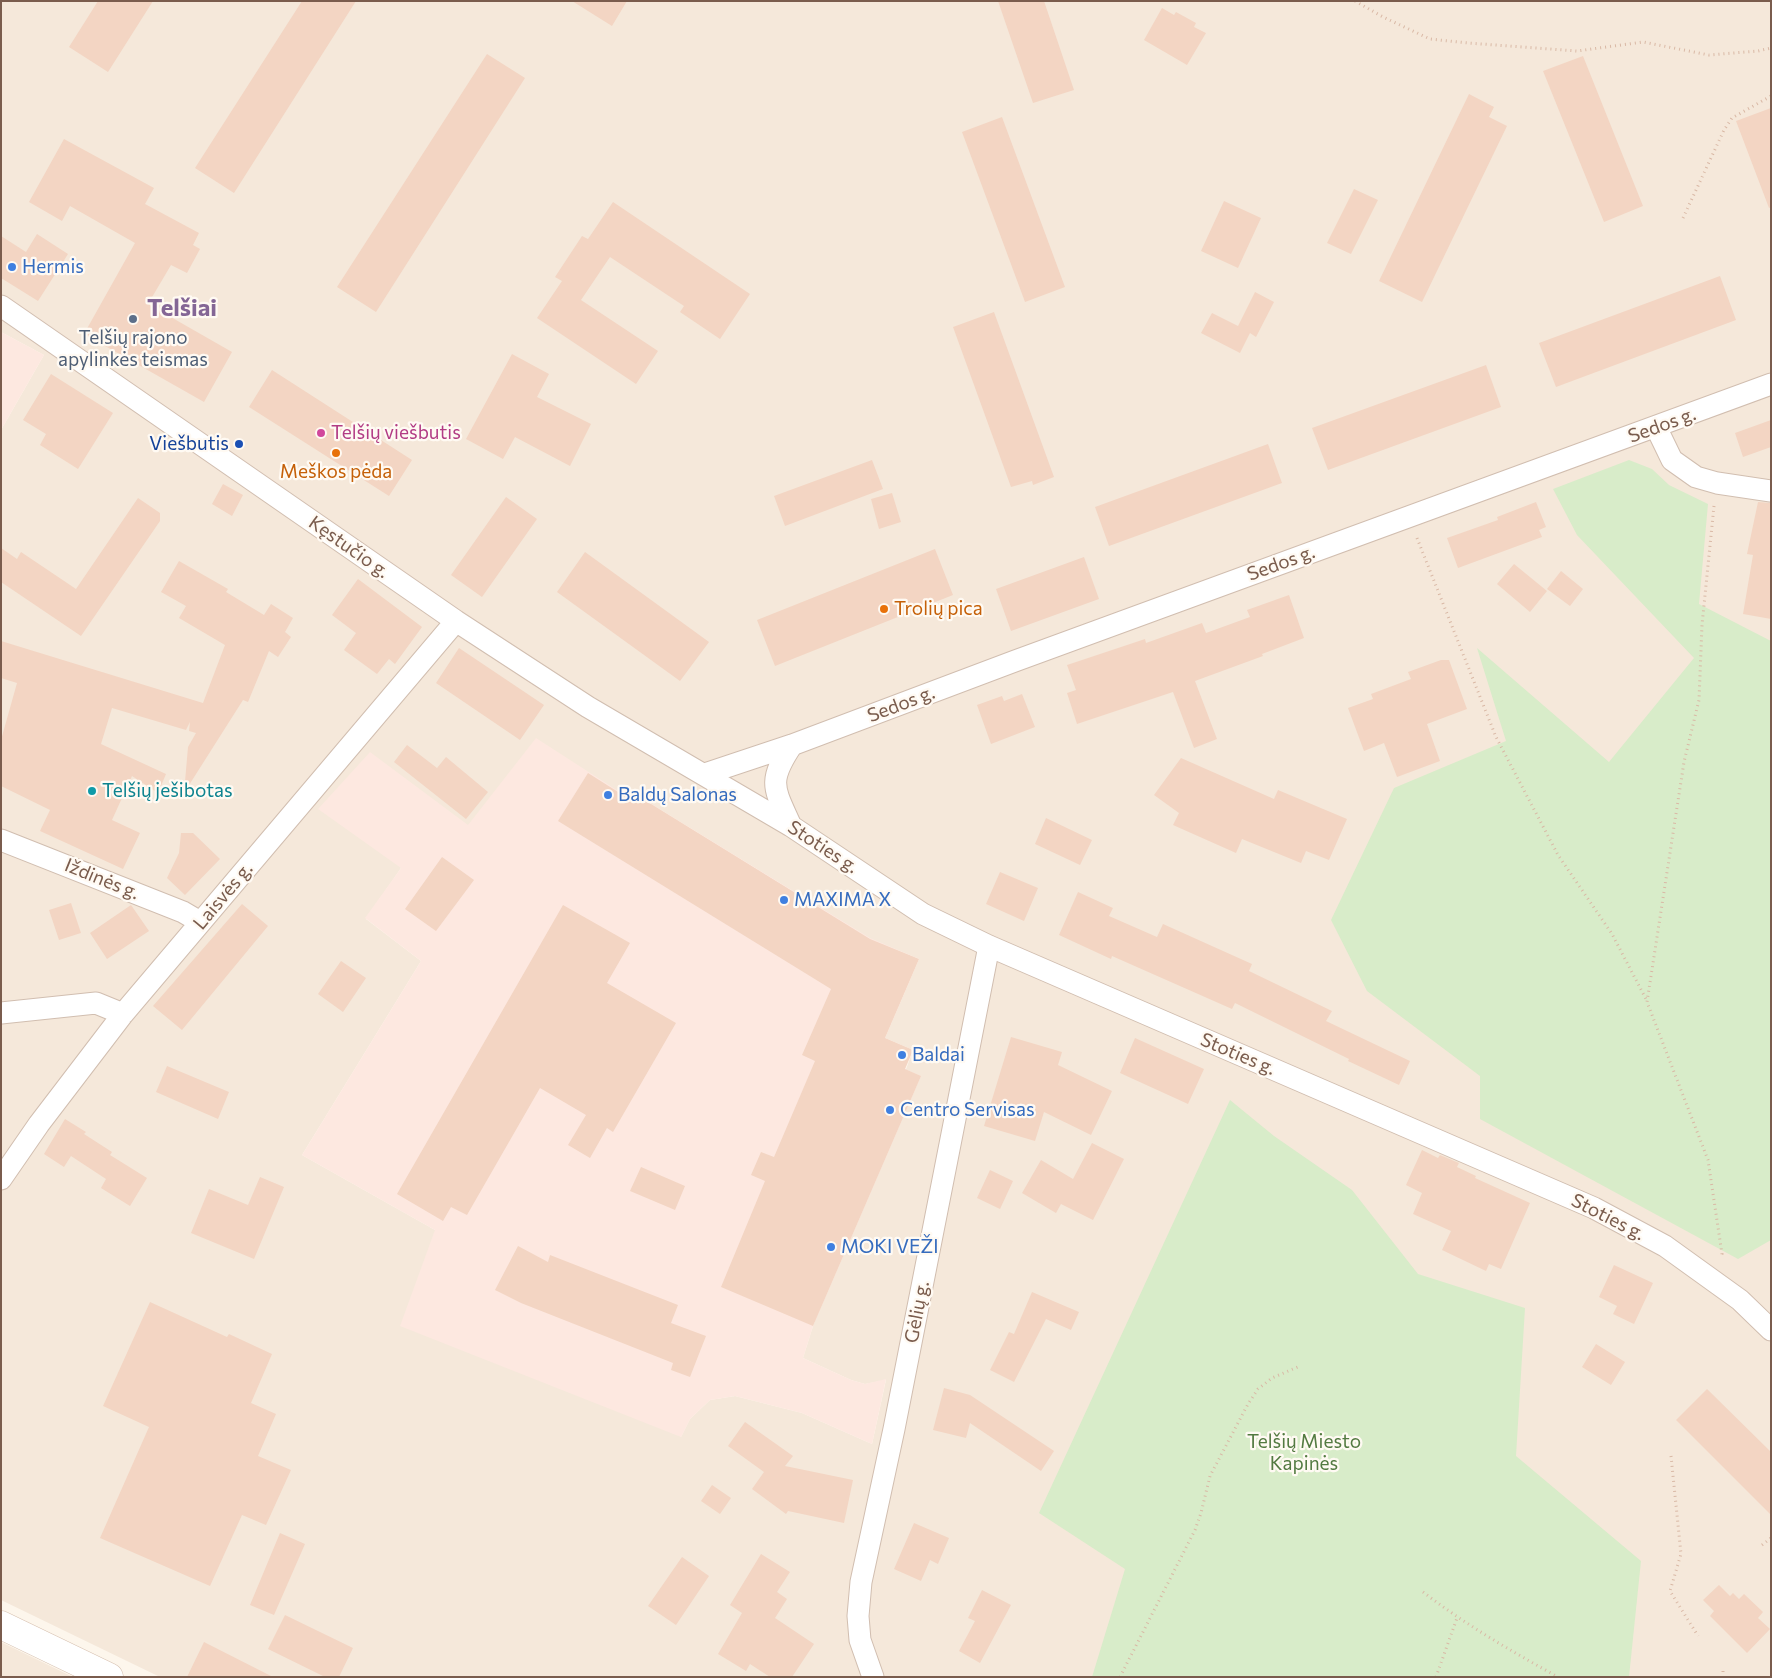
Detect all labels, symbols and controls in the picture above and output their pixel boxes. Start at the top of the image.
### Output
place label: Hermis [22,256,84,278]
marker: Hermis [6,261,18,273]
district label: Telšiai [147,294,217,322]
marker: Telšių rajono apylinkės teismas [127,313,139,325]
place label: Telšių rajono apylinkės teismas [58,327,208,371]
street label: Sedos g. [1625,402,1699,448]
place label: Telšių viešbutis [331,422,461,444]
marker: Telšių viešbutis [315,427,327,439]
place label: Viešbutis [149,433,229,455]
marker: Viešbutis [233,438,245,450]
marker: Meškos pėda [330,447,342,459]
place label: Meškos pėda [280,461,392,483]
street label: Kęstučio g. [304,511,394,583]
street label: Sedos g. [1244,540,1318,586]
place label: Trolių pica [894,598,983,620]
marker: Trolių pica [878,603,890,615]
street label: Sedos g. [864,681,938,727]
place label: Telšių ješibotas [102,780,233,802]
place label: Baldų Salonas [618,784,737,806]
marker: Telšių ješibotas [86,785,98,797]
marker: Baldų Salonas [602,789,614,801]
street label: Stoties g. [783,816,863,878]
street label: Iždinės g. [61,854,143,904]
street label: Laisvės g. [188,858,258,934]
place label: MAXIMA X [794,889,891,911]
marker: MAXIMA X [778,894,790,906]
street label: Stoties g. [1197,1028,1279,1080]
place label: Baldai [912,1044,965,1066]
marker: Baldai [896,1049,908,1061]
place label: Centro Servisas [900,1099,1035,1121]
marker: Centro Servisas [884,1104,896,1116]
street label: Stoties g. [1567,1189,1649,1245]
place label: MOKI VEŽI [841,1236,938,1258]
marker: MOKI VEŽI [825,1241,837,1253]
street label: Gėlių g. [900,1279,934,1345]
park label: Telšių Miesto Kapinės [1247,1431,1361,1475]

